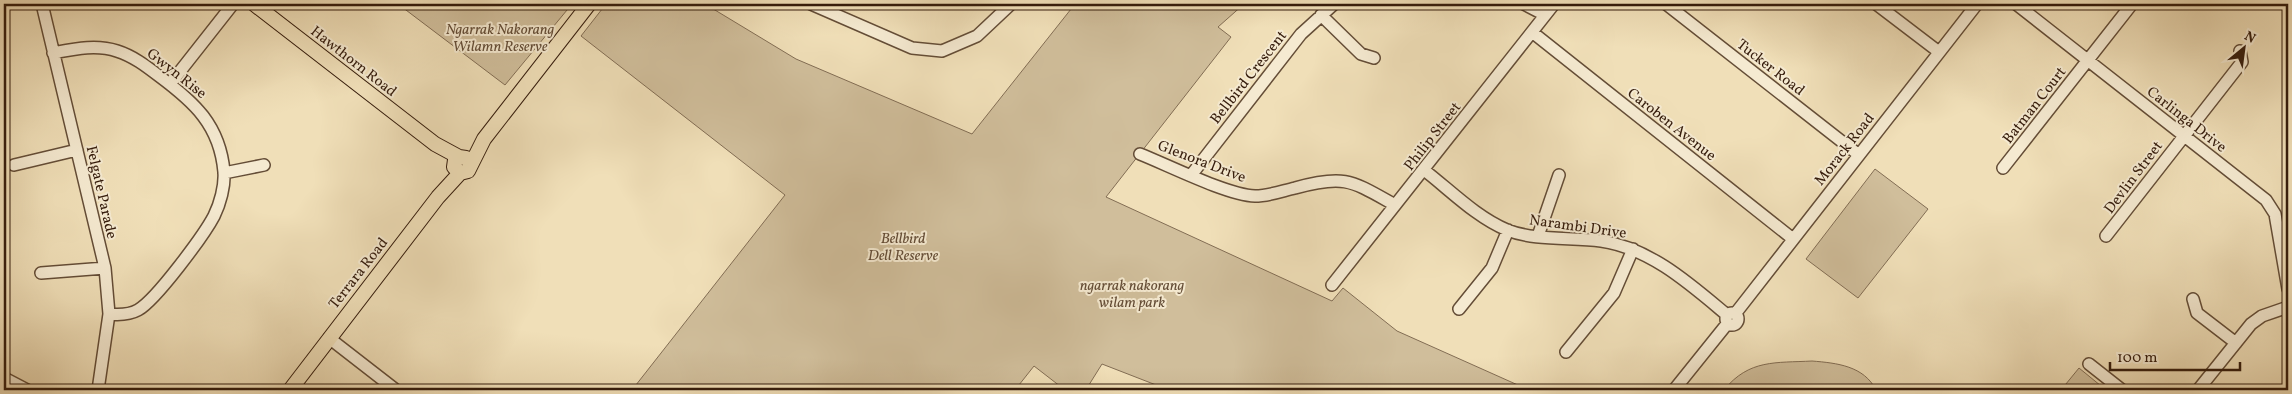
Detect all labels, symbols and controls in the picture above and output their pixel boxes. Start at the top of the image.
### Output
park label: Ngarrak Nakorang Wilamn Reserve [446,20,555,58]
street label: Hawthorn Road [306,22,401,103]
north arrow [2220,22,2270,72]
street label: Bellbird Crescent [1206,27,1292,129]
text: N [2241,27,2259,49]
street label: Tucker Road [1732,35,1808,101]
street label: Gwyn Rise [142,44,210,104]
street label: Batman Court [1998,63,2072,149]
street label: Carlinga Drive [2142,82,2230,158]
street label: Caroben Avenue [1622,84,1720,167]
street label: Philip Street [1400,98,1467,176]
street label: Morack Road [1810,109,1880,191]
street label: Glenora Drive [1154,136,1249,189]
street label: Devlin Street [2100,137,2168,219]
street label: Felgate Parade [80,144,121,241]
street label: Narambi Drive [1528,210,1628,245]
park label: Bellbird Dell Reserve [868,229,939,267]
street label: Terrara Road [325,234,394,314]
park label: ngarrak nakorang wilam park [1080,276,1185,314]
scale bar [2110,339,2240,371]
text: 100 m [2117,348,2157,369]

